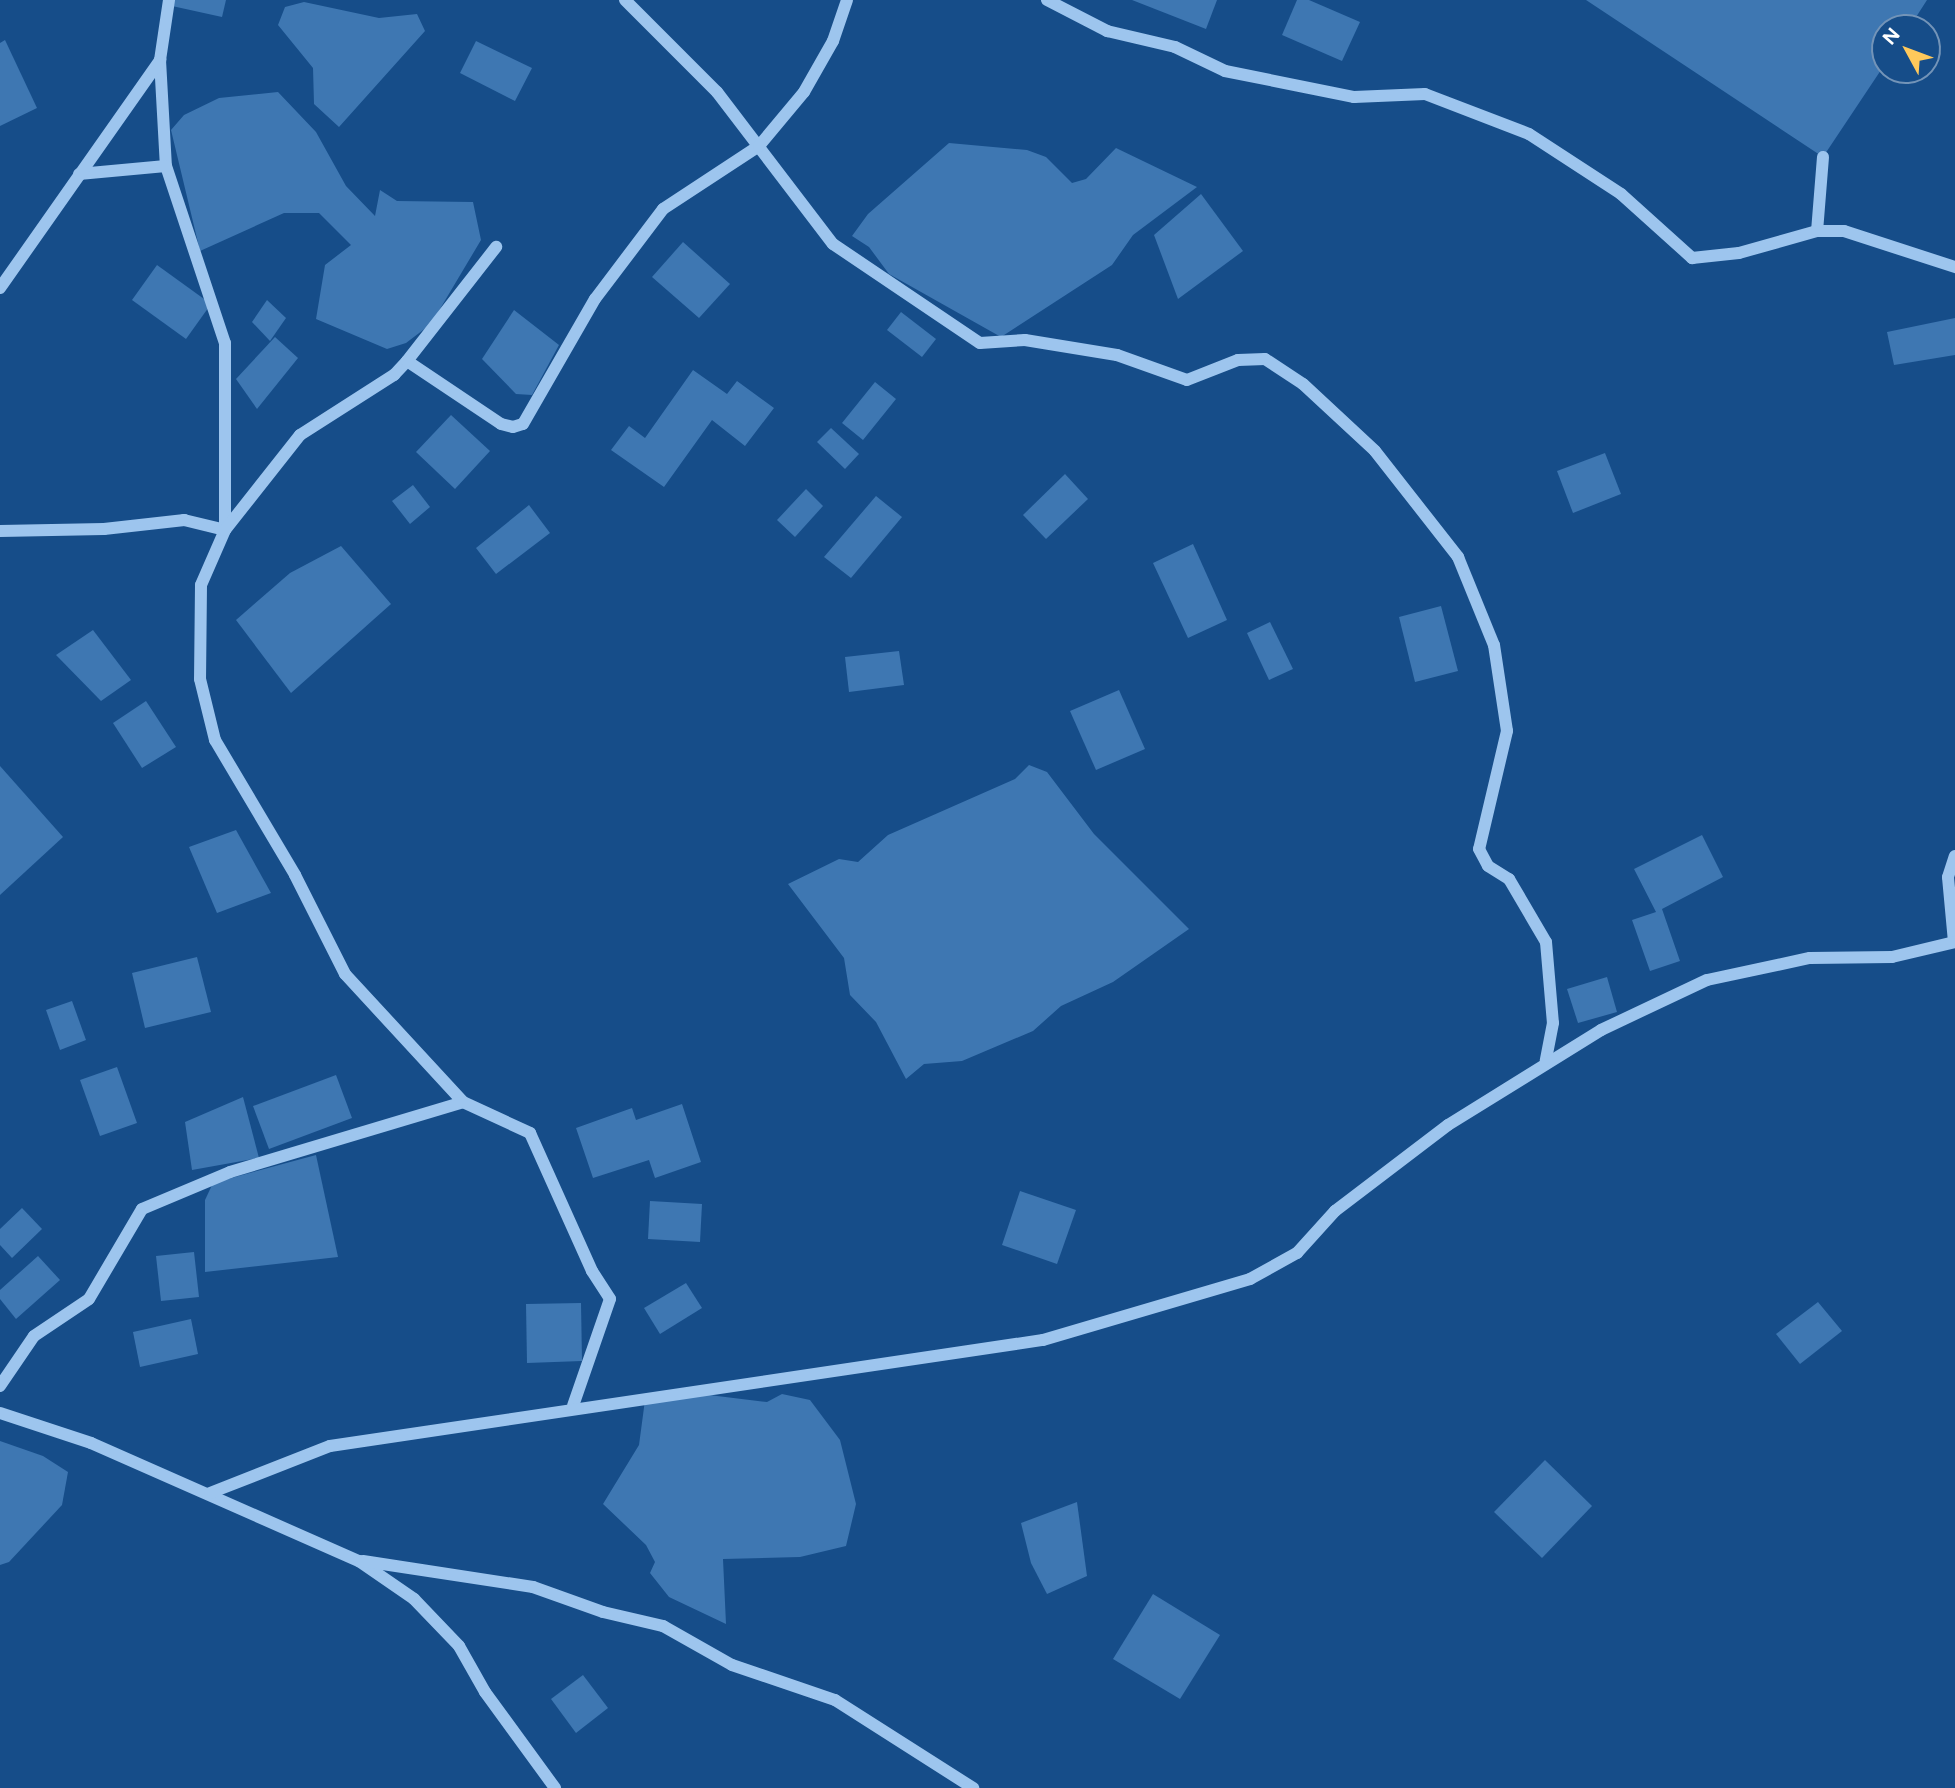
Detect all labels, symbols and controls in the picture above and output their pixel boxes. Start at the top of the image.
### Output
north arrow [1871,14,1941,84]
text: N [1878,23,1905,49]

